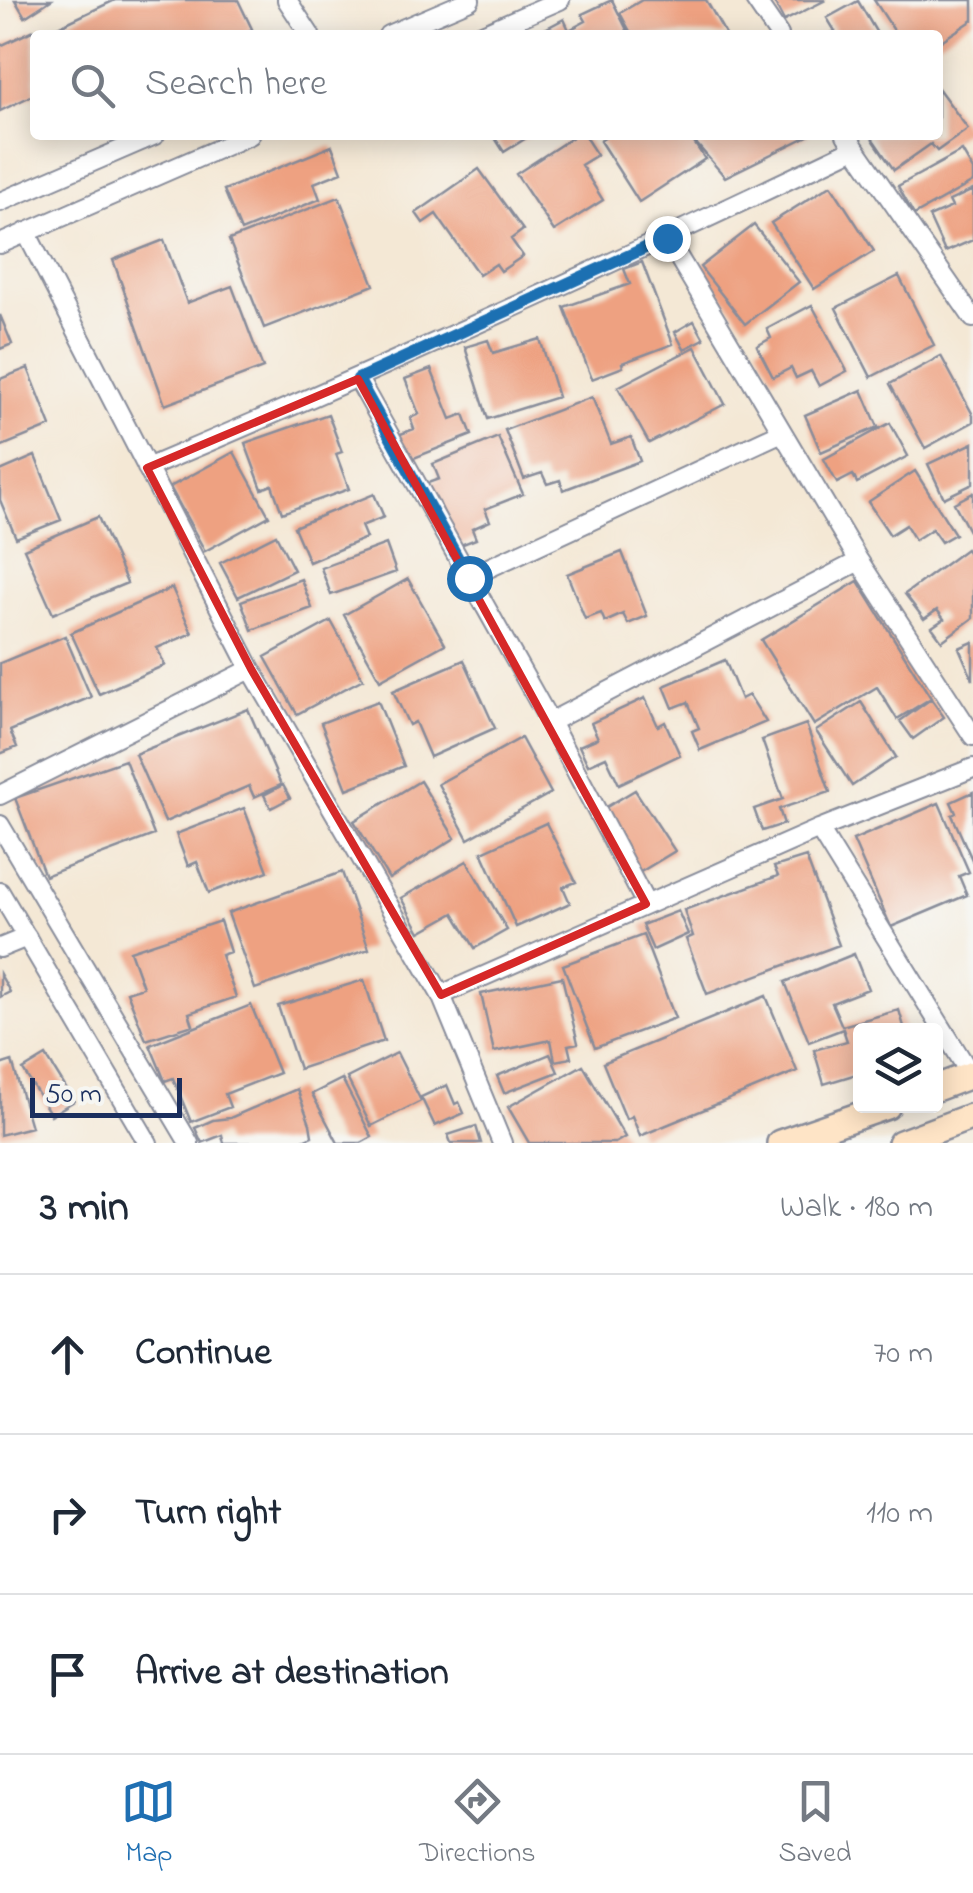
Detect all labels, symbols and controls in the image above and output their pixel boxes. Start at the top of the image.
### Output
search box [30,30,943,140]
text: Search here [145,57,327,113]
icon: search [65,58,120,113]
route end [645,216,691,262]
route start [447,556,493,602]
map controls [853,1023,943,1113]
button: layers [853,1023,943,1113]
scale bar [30,1073,182,1118]
text: 50 m [45,1075,102,1116]
text: 3 min [40,1178,129,1239]
text: Walk · 180 m [780,1185,933,1232]
text: Continue [135,1326,271,1382]
icon: ahead [40,1327,95,1382]
text: 70 m [873,1331,933,1378]
text: Turn right [135,1486,281,1542]
icon: right [40,1487,95,1542]
text: 110 m [866,1491,933,1538]
text: Arrive at destination [135,1646,449,1702]
icon: arrive [40,1647,95,1702]
tab: Map [121,1774,176,1875]
tab: Directions [419,1774,536,1875]
tab: Saved [779,1774,852,1875]

